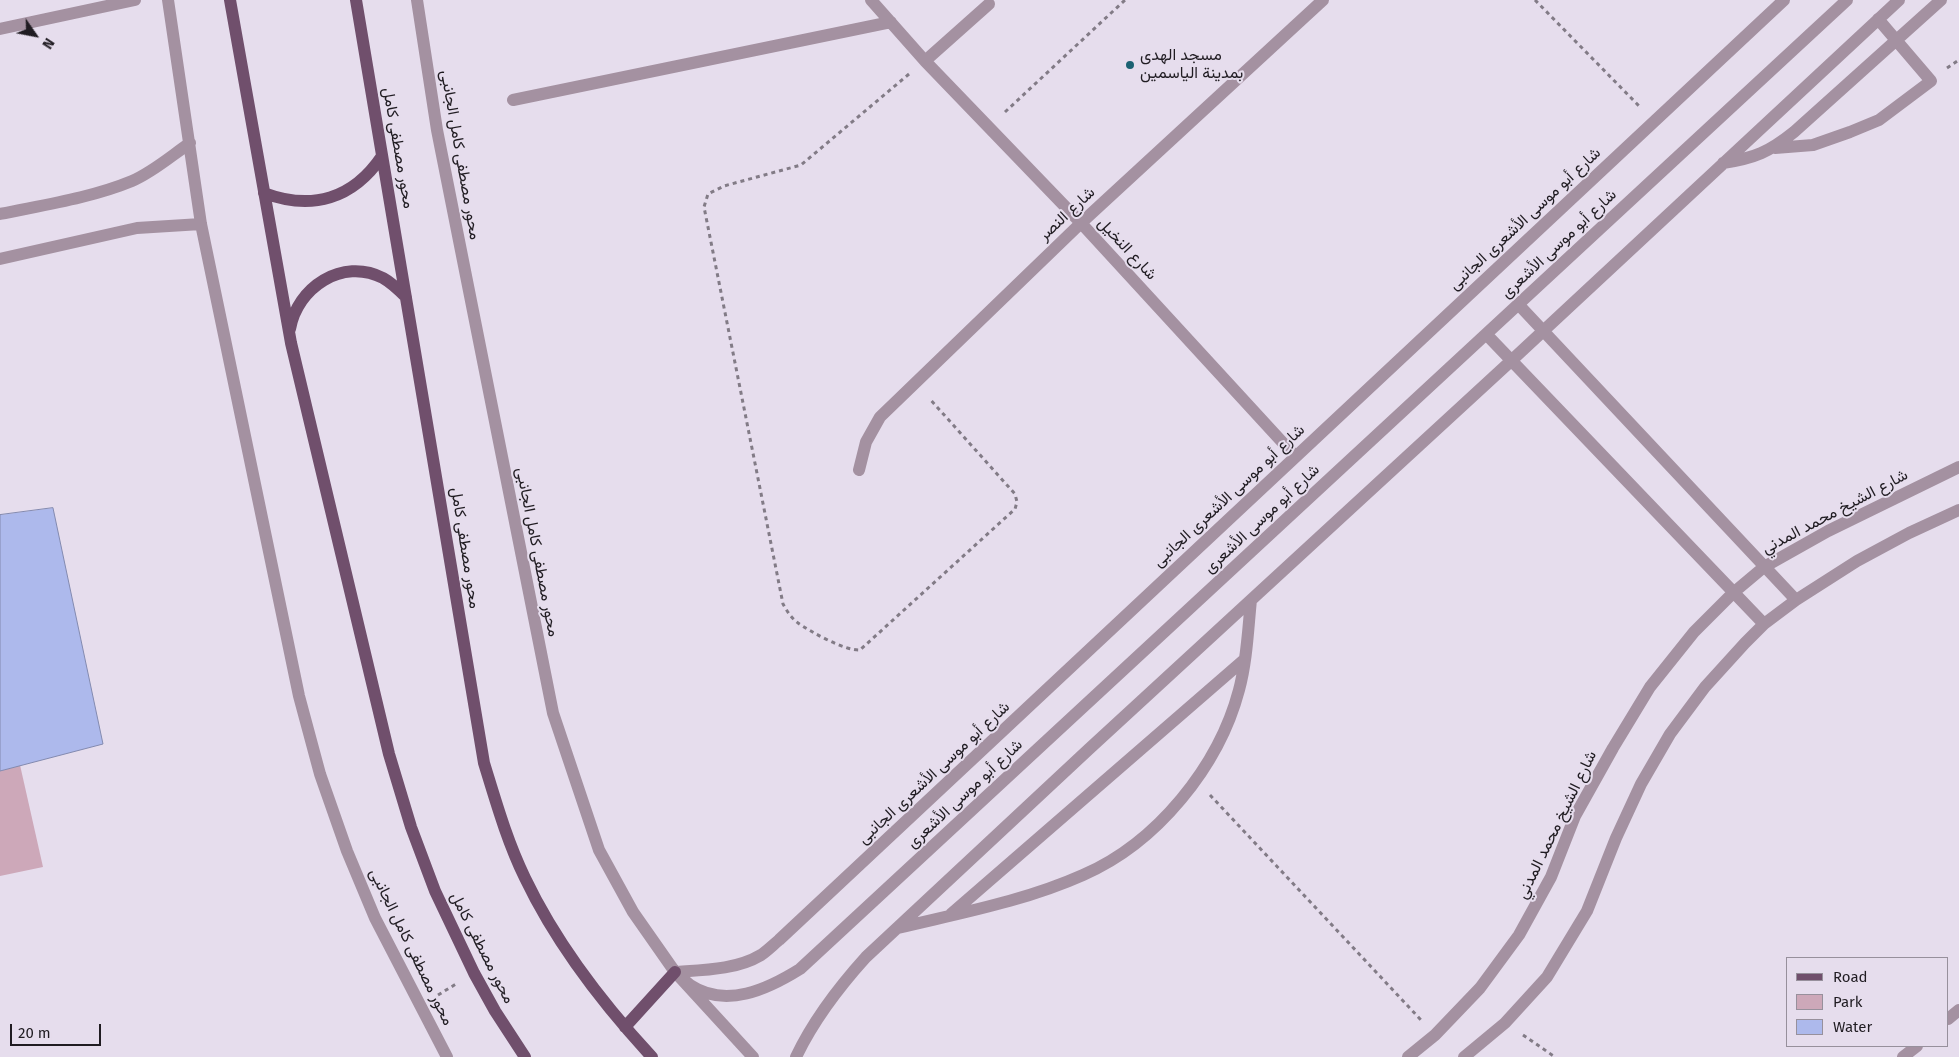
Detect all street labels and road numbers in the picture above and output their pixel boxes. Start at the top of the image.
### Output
street label: محور مصطفى كامل الجانبى [436,69,484,241]
street label: محور مصطفى كامل [378,86,418,210]
street label: شارع أبو موسى الأشعرى الجانبى [1445,144,1605,294]
street label: شارع النصر [1035,183,1099,245]
street label: شارع أبو موسى الأشعرى [1497,185,1621,303]
street label: شارع النخيل [1093,214,1161,284]
street label: شارع أبو موسى الأشعرى الجانبى [1149,421,1309,571]
street label: شارع أبو موسى الأشعرى [1200,460,1324,578]
street label: شارع الشيخ محمد المدني [1759,465,1911,559]
street label: محور مصطفى كامل الجانبى [511,466,563,638]
street label: محور مصطفى كامل [446,486,484,610]
street label: شارع أبو موسى الأشعرى الجانبى [854,698,1014,848]
street label: شارع أبو موسى الأشعرى [903,735,1027,853]
street label: شارع الشيخ محمد المدني [1513,748,1601,902]
street label: محور مصطفى كامل الجانبى [365,865,457,1029]
street label: محور مصطفى كامل [446,889,518,1007]

